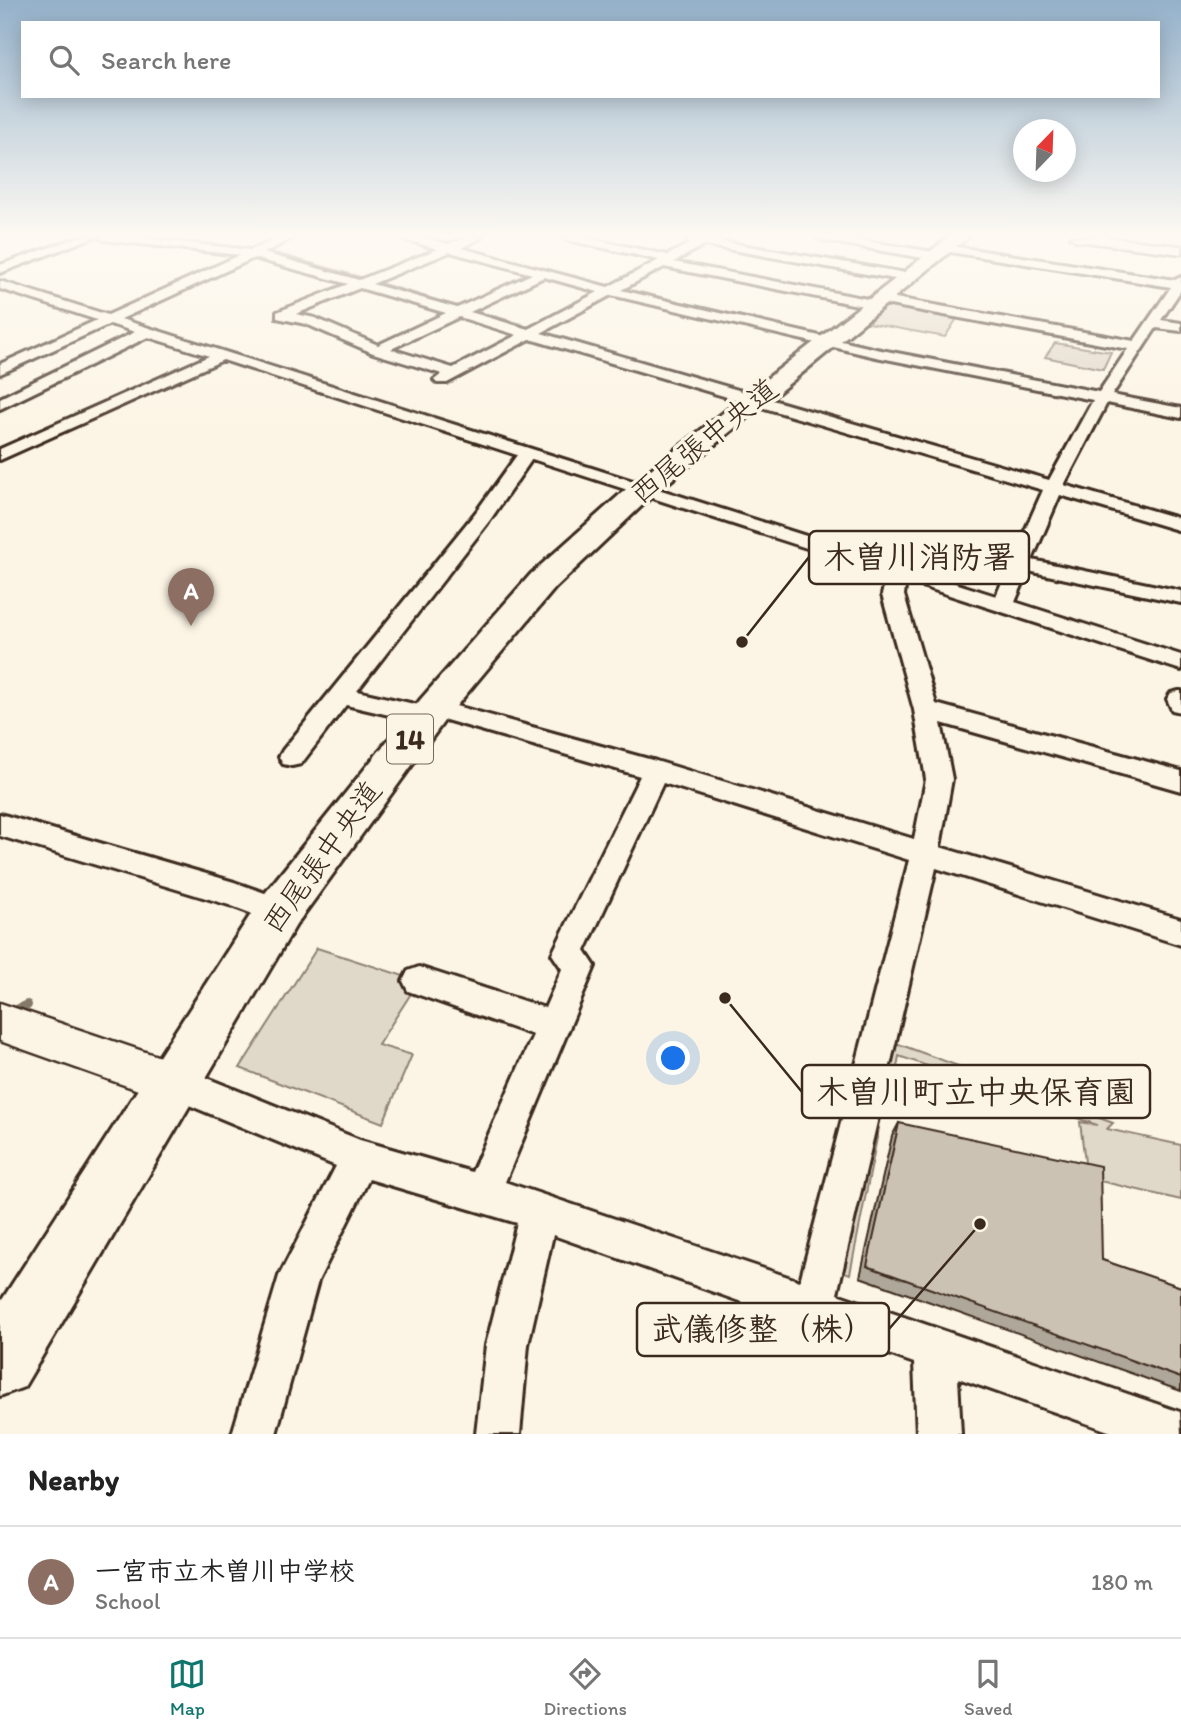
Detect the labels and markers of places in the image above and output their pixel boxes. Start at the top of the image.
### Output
callout: 木曽川消防署 [809,531,1029,584]
pin: A [168,568,214,626]
callout: 木曽川町立中央保育園 [802,1065,1150,1118]
callout: 武儀修整（株） [637,1303,889,1356]

